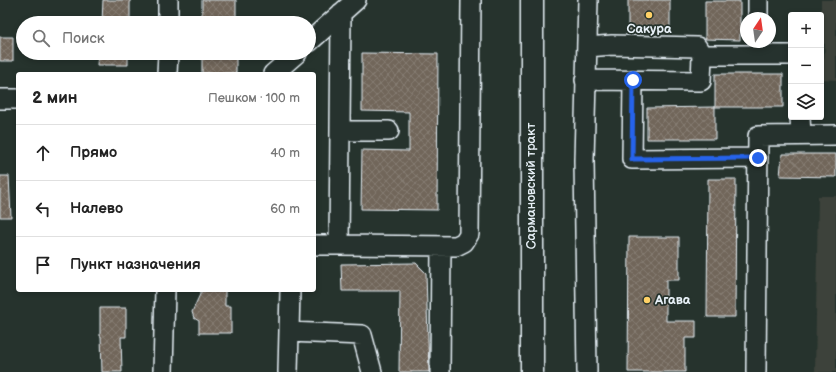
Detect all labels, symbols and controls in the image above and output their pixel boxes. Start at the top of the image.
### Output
marker: Сакура [644,10,654,20]
north arrow [740,12,776,48]
map controls [788,12,824,120]
button: + [788,12,824,48]
search box [16,16,316,60]
place label: Сакура [626,21,672,37]
icon: search [30,27,52,49]
text: Поиск [62,29,105,48]
button: − [788,48,824,84]
route start [624,71,642,89]
button: layers [788,84,824,120]
text: 2 мин [32,88,78,108]
text: Пешком · 100 m [208,90,300,106]
street label: Сармановский тракт [523,123,539,249]
icon: ahead [32,142,54,164]
text: Прямо [70,143,117,162]
text: 40 m [270,145,300,161]
route end [749,149,767,167]
icon: left [32,198,54,220]
text: Налево [70,199,123,218]
text: 60 m [270,201,300,217]
icon: arrive [32,254,54,276]
text: Пункт назначения [70,255,201,274]
place label: Агава [654,292,691,308]
marker: Агава [642,295,652,305]

